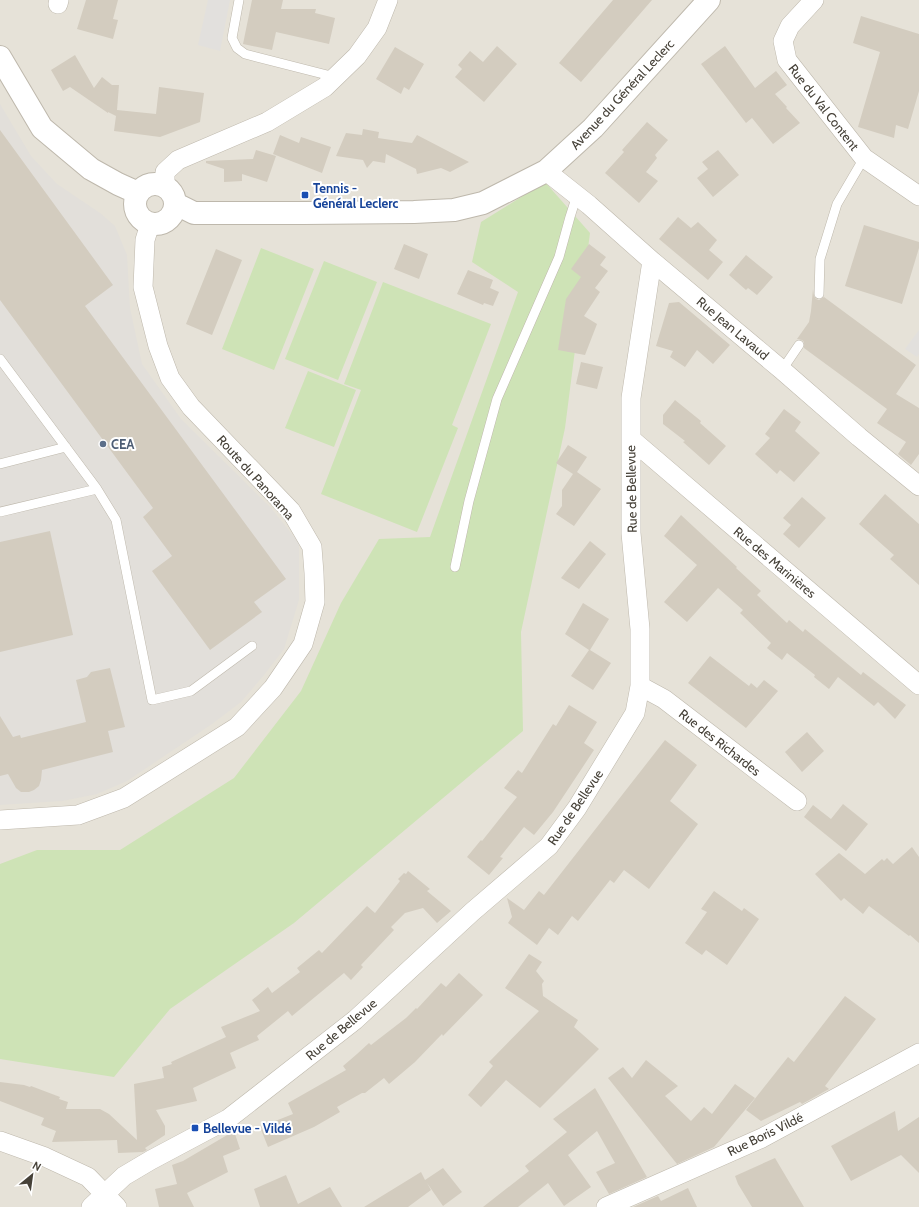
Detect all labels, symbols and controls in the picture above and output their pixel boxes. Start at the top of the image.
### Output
street label: Avenue du Général Leclerc [567,35,677,152]
street label: Rue du Val Content [785,61,863,154]
place label: Tennis - Général Leclerc [313,180,398,211]
marker: Tennis - Général Leclerc [300,190,310,200]
street label: Rue Jean Lavaud [694,293,772,363]
street label: Route du Panorama [214,431,299,523]
place label: CEA [111,436,135,452]
marker: CEA [98,439,108,449]
street label: Rue de Bellevue [622,445,640,533]
street label: Rue des Marinières [731,523,820,601]
street label: Rue des Richardes [676,705,764,779]
street label: Rue de Bellevue [544,766,606,848]
street label: Rue de Bellevue [302,994,380,1063]
street label: Rue Boris Vildé [725,1109,806,1159]
place label: Bellevue - Vildé [203,1120,292,1136]
marker: Bellevue - Vildé [190,1123,200,1133]
north arrow [12,1155,52,1195]
text: N [30,1158,44,1174]

